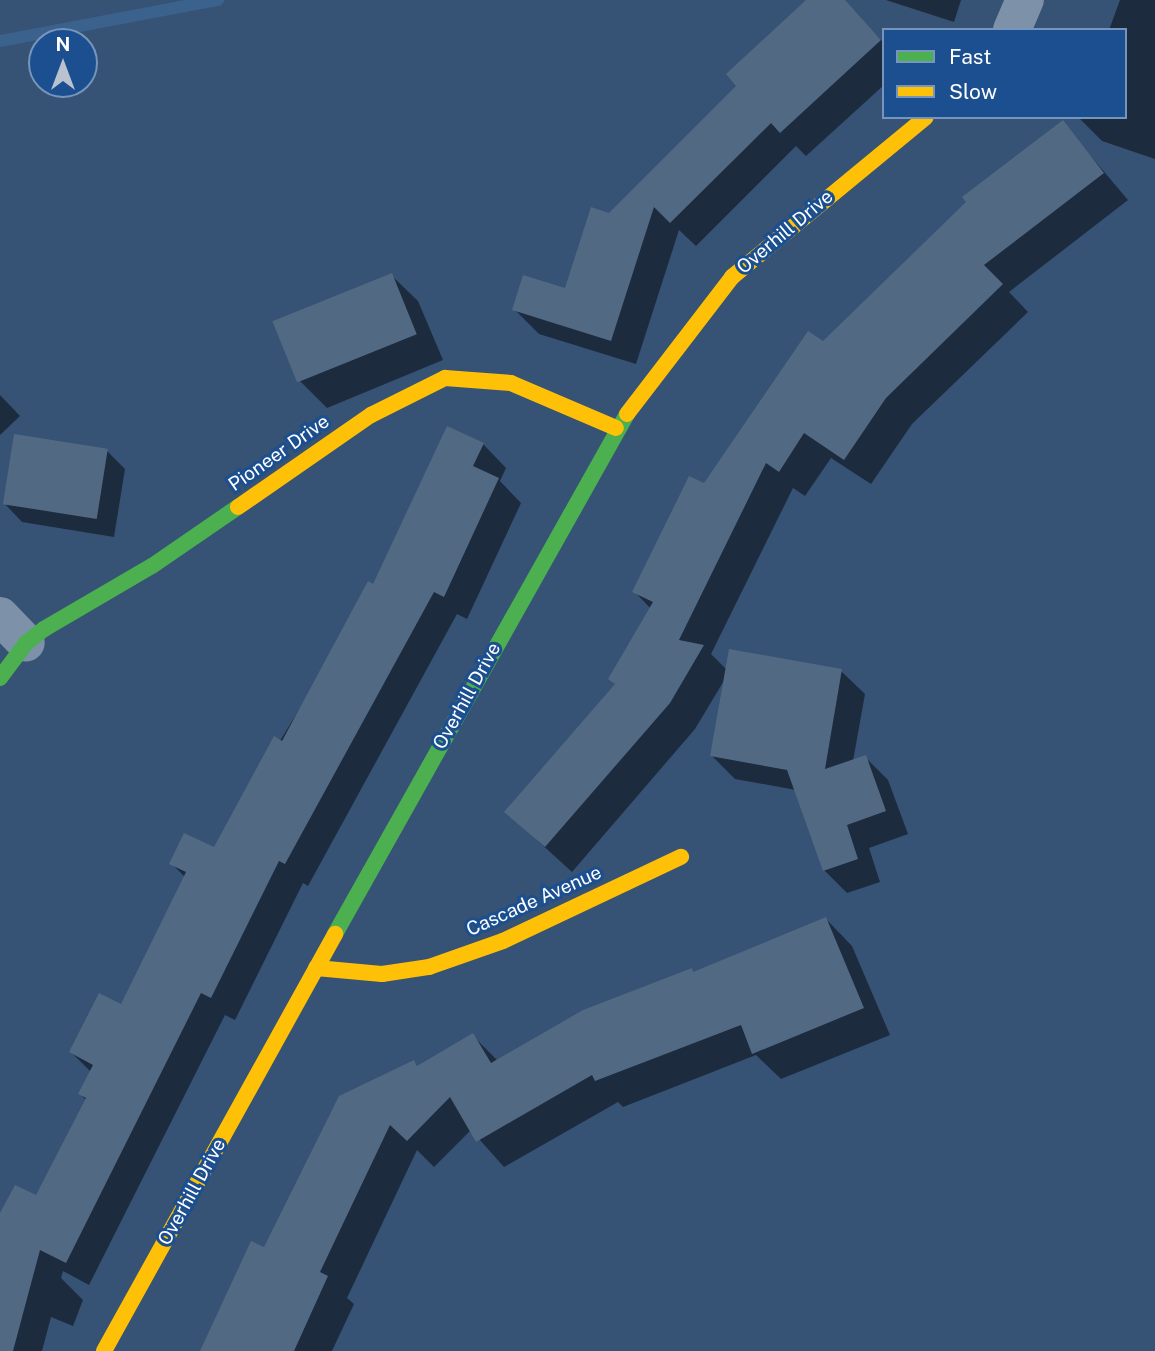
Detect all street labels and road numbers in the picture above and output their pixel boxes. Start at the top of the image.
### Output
street label: Overhill Drive [732,185,838,279]
street label: Pioneer Drive [224,410,334,496]
street label: Overhill Drive [428,639,506,753]
street label: Cascade Avenue [463,861,605,941]
street label: Overhill Drive [153,1135,231,1249]

